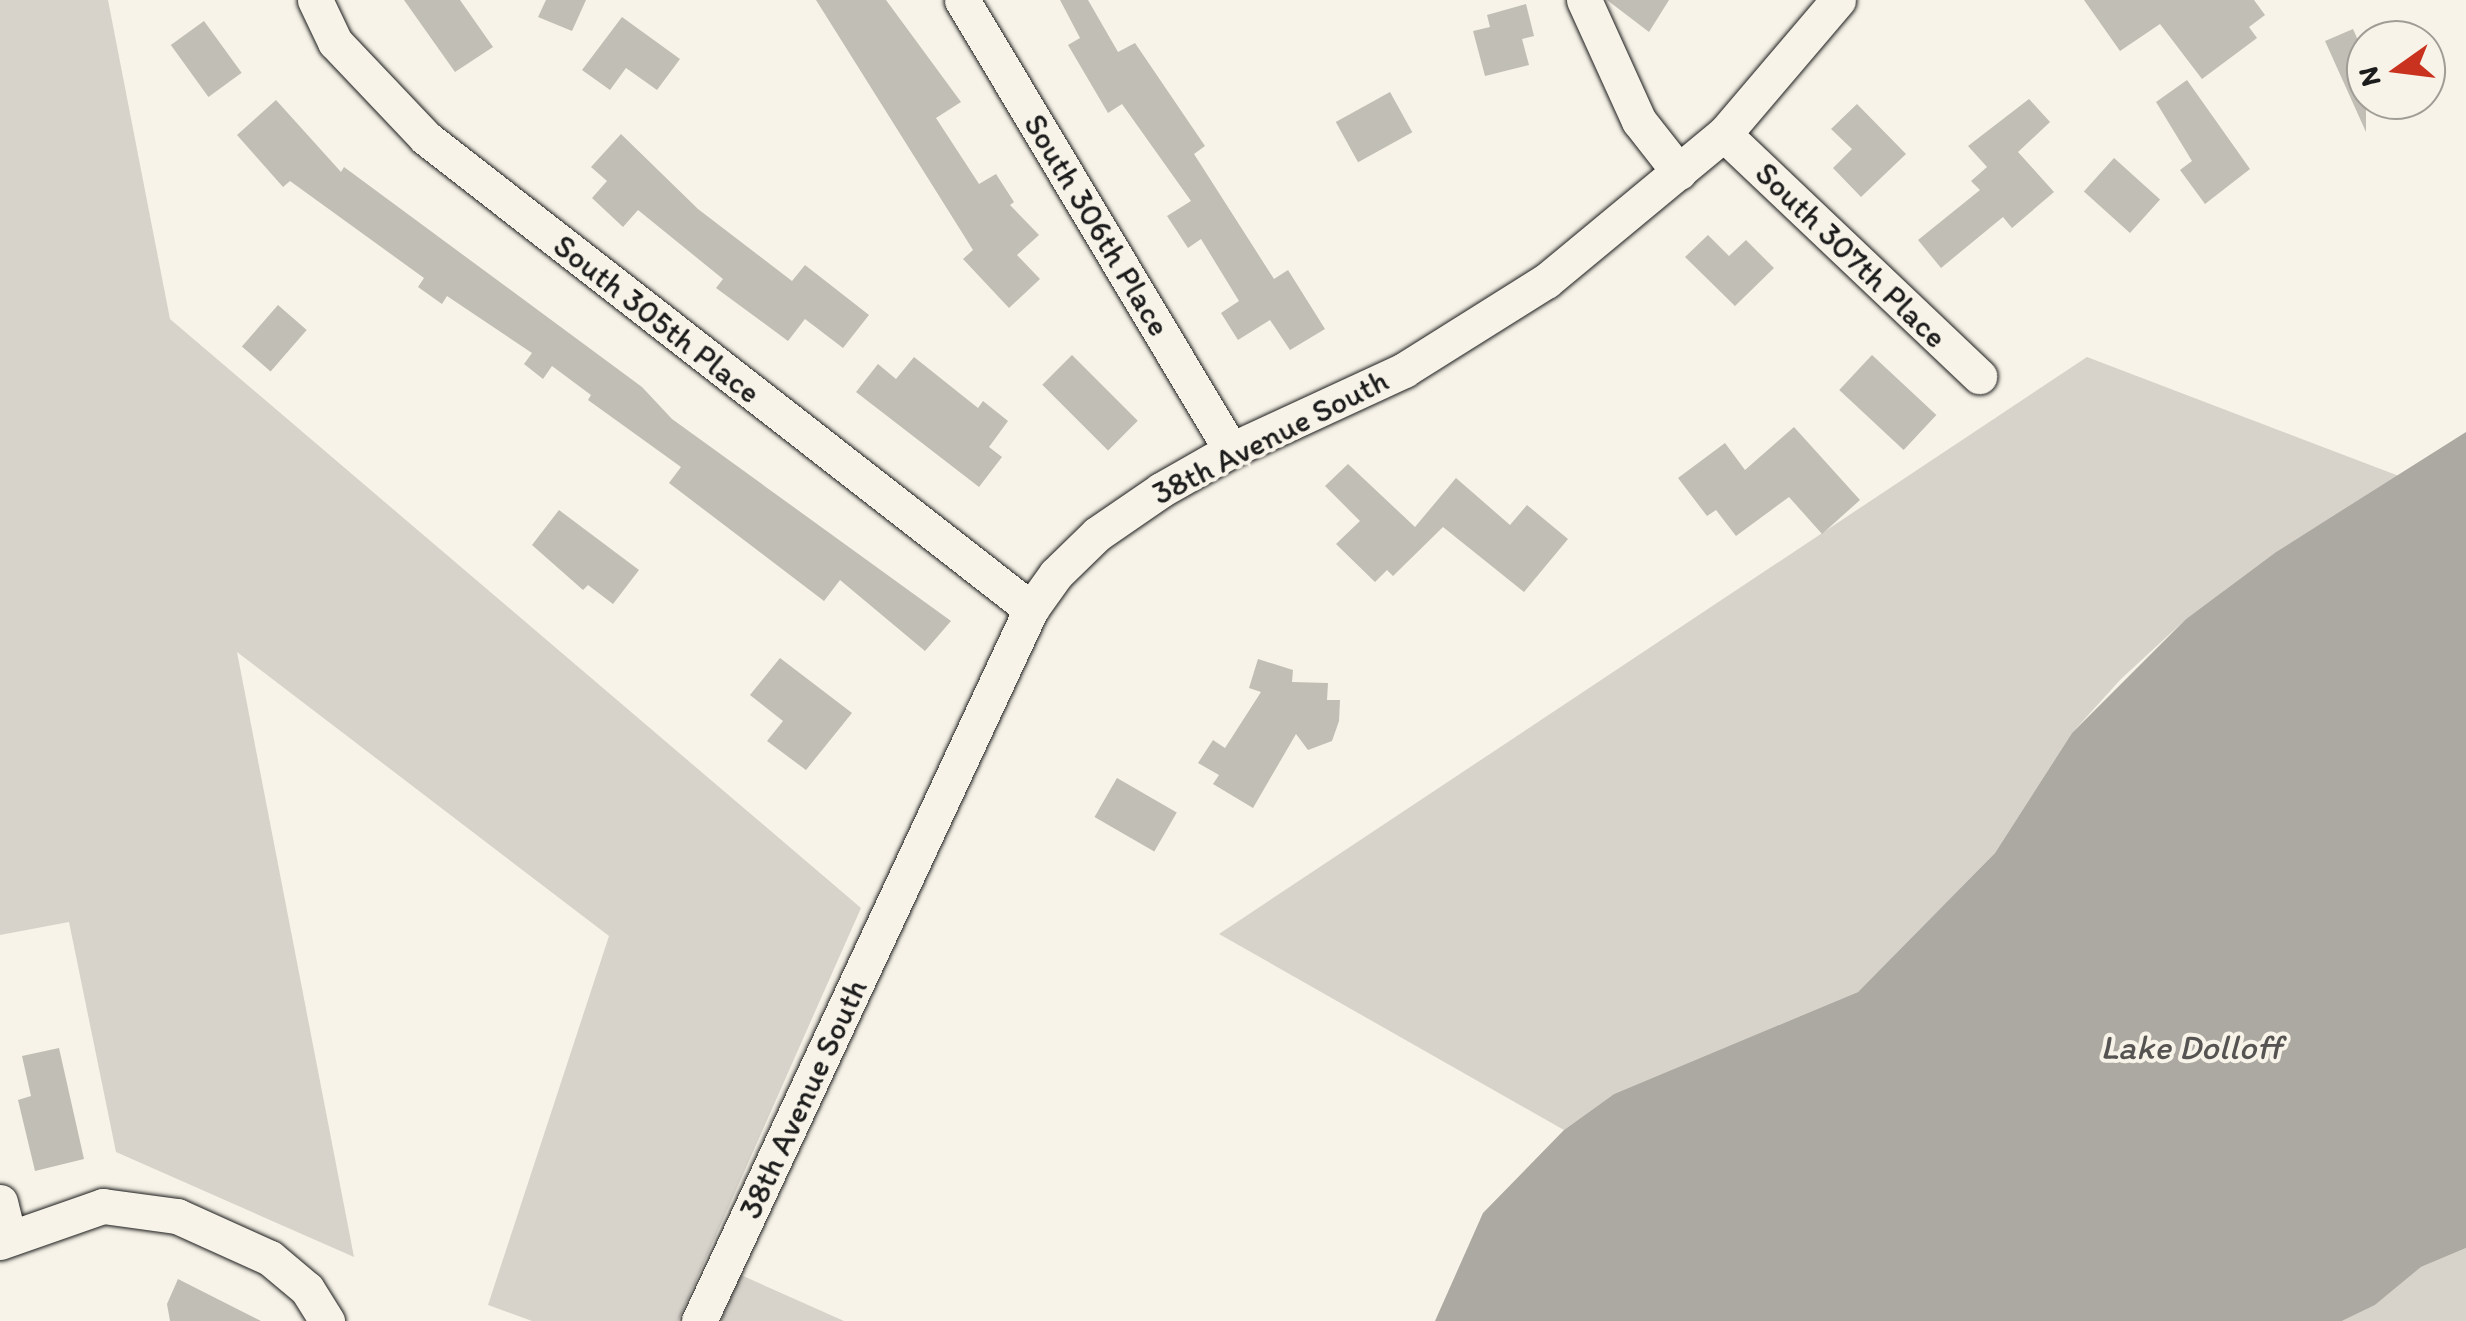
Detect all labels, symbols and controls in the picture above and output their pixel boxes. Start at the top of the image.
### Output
north arrow [2346,20,2446,120]
text: N [2350,63,2388,90]
street label: South 306th Place [1016,108,1178,342]
street label: South 307th Place [1748,154,1954,356]
street label: South 305th Place [546,227,768,411]
street label: 38th Avenue South [1146,361,1394,513]
street label: 38th Avenue South [731,974,875,1224]
water label: Lake Dolloff [2100,1026,2282,1068]

